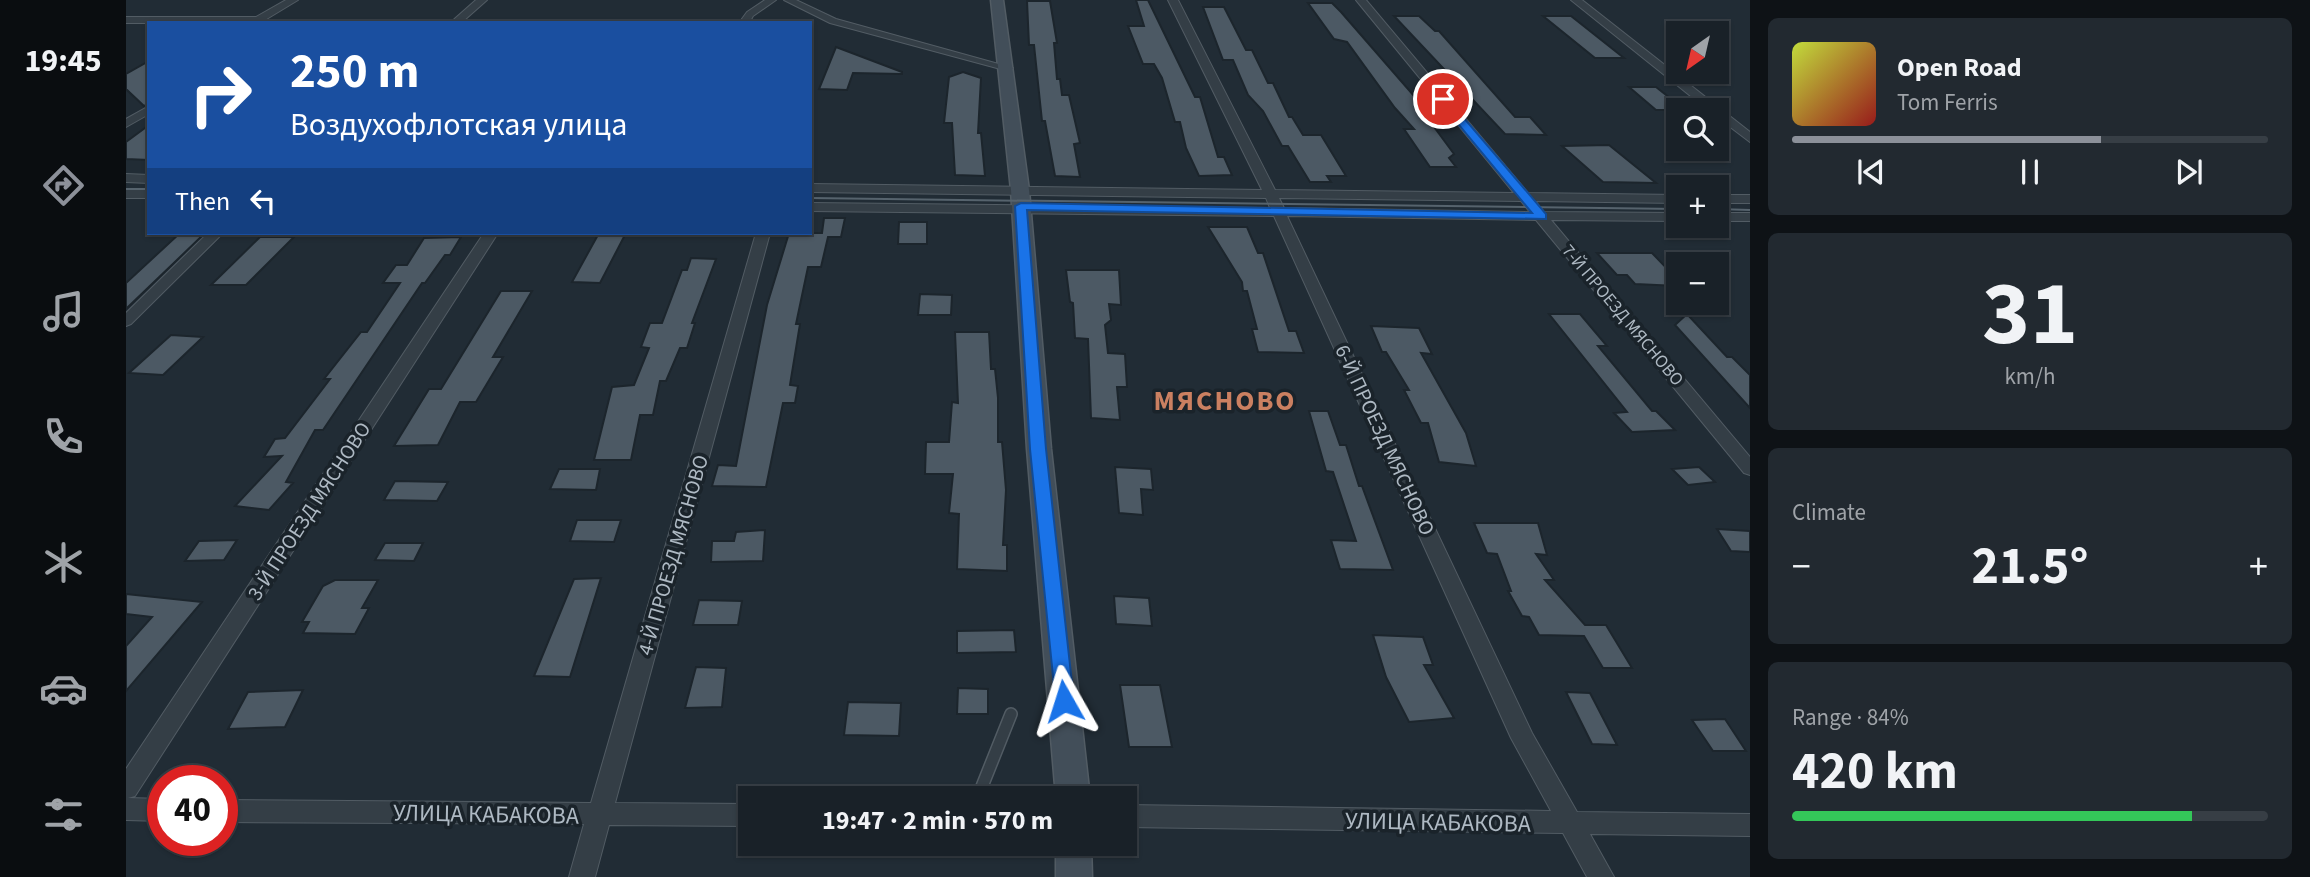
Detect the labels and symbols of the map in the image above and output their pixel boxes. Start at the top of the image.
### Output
north arrow [1666,21,1729,84]
pin [1413,69,1473,129]
street label: 7-Й ПРОЕЗД МЯСНОВО [1556,239,1689,391]
street label: 6-Й ПРОЕЗД МЯСНОВО [1328,340,1442,540]
district label: МЯСНОВО [1153,381,1297,421]
street label: 3-Й ПРОЕЗД МЯСНОВО [240,416,378,606]
street label: 4-Й ПРОЕЗД МЯСНОВО [630,451,716,659]
position arrow [1027,664,1101,738]
speed limit sign: 40 [147,765,238,856]
street label: УЛИЦА КАБАКОВА [393,795,579,834]
street label: УЛИЦА КАБАКОВА [1345,803,1531,842]

